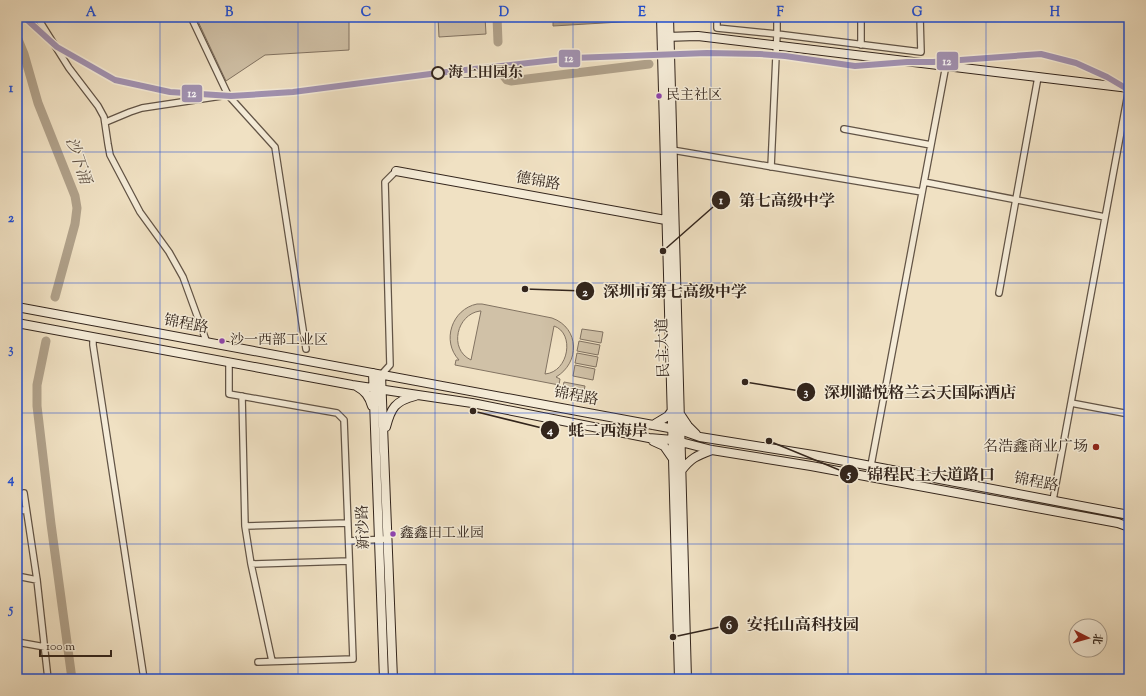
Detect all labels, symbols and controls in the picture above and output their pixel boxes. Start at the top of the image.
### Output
text: A [86,4,97,22]
text: B [225,4,234,22]
text: C [361,4,371,22]
text: D [499,4,509,22]
text: E [638,4,646,22]
text: F [776,4,784,22]
text: G [912,4,923,22]
text: H [1050,4,1061,22]
line badge: 12 [558,49,581,68]
text: 12 [564,51,574,67]
line badge: 12 [936,51,959,71]
text: 12 [942,54,952,70]
place label: 海上田园东 [448,63,523,84]
marker: 海上田园东 [431,66,445,80]
text: 1 [9,80,14,98]
line badge: 12 [181,84,203,103]
text: 12 [187,86,197,102]
place label: 民主社区 [666,86,722,106]
marker: 民主社区 [654,91,664,101]
water label: 沙下涌 [58,135,96,189]
street label: 德锦路 [514,168,562,196]
callout: 第七高级中学 [711,186,843,214]
text: 第七高级中学 [739,191,835,214]
text: 1 [718,192,724,210]
text: 2 [8,210,15,228]
callout: 深圳市第七高级中学 [575,277,755,305]
text: 深圳市第七高级中学 [603,282,747,305]
text: 2 [582,284,588,302]
street label: 锦程路 [162,310,210,340]
street label: 民主大道 [652,318,676,378]
place label: 沙一西部工业区 [230,331,328,351]
marker: 沙一西部工业区 [217,336,227,346]
text: 3 [8,341,14,359]
callout: 深圳澔悦格兰云天国际酒店 [796,378,1024,406]
street label: 锦程路 [552,382,600,412]
text: 深圳澔悦格兰云天国际酒店 [824,383,1016,406]
text: 3 [804,384,809,402]
callout: 蚝二西海岸 [540,416,656,444]
text: 蚝二西海岸 [568,421,648,444]
text: 4 [546,422,553,440]
place label: 名浩鑫商业广场 [983,437,1088,458]
marker: 名浩鑫商业广场 [1091,442,1101,452]
callout: 锦程民主大道路口 [839,460,1003,488]
text: 锦程民主大道路口 [867,465,995,488]
text: 5 [846,466,852,484]
street label: 锦程路 [1012,468,1060,498]
text: 4 [7,471,15,489]
street label: 新沙路 [353,504,375,550]
place label: 鑫鑫田工业园 [400,524,484,544]
marker: 鑫鑫田工业园 [388,529,398,539]
text: 5 [8,601,14,619]
callout: 安托山高科技园 [719,611,867,639]
text: 安托山高科技园 [747,615,859,638]
text: 6 [726,617,732,635]
north arrow [1068,618,1108,658]
scale bar [40,632,111,658]
text: 北 [1088,633,1105,645]
text: 100 m [46,638,75,656]

